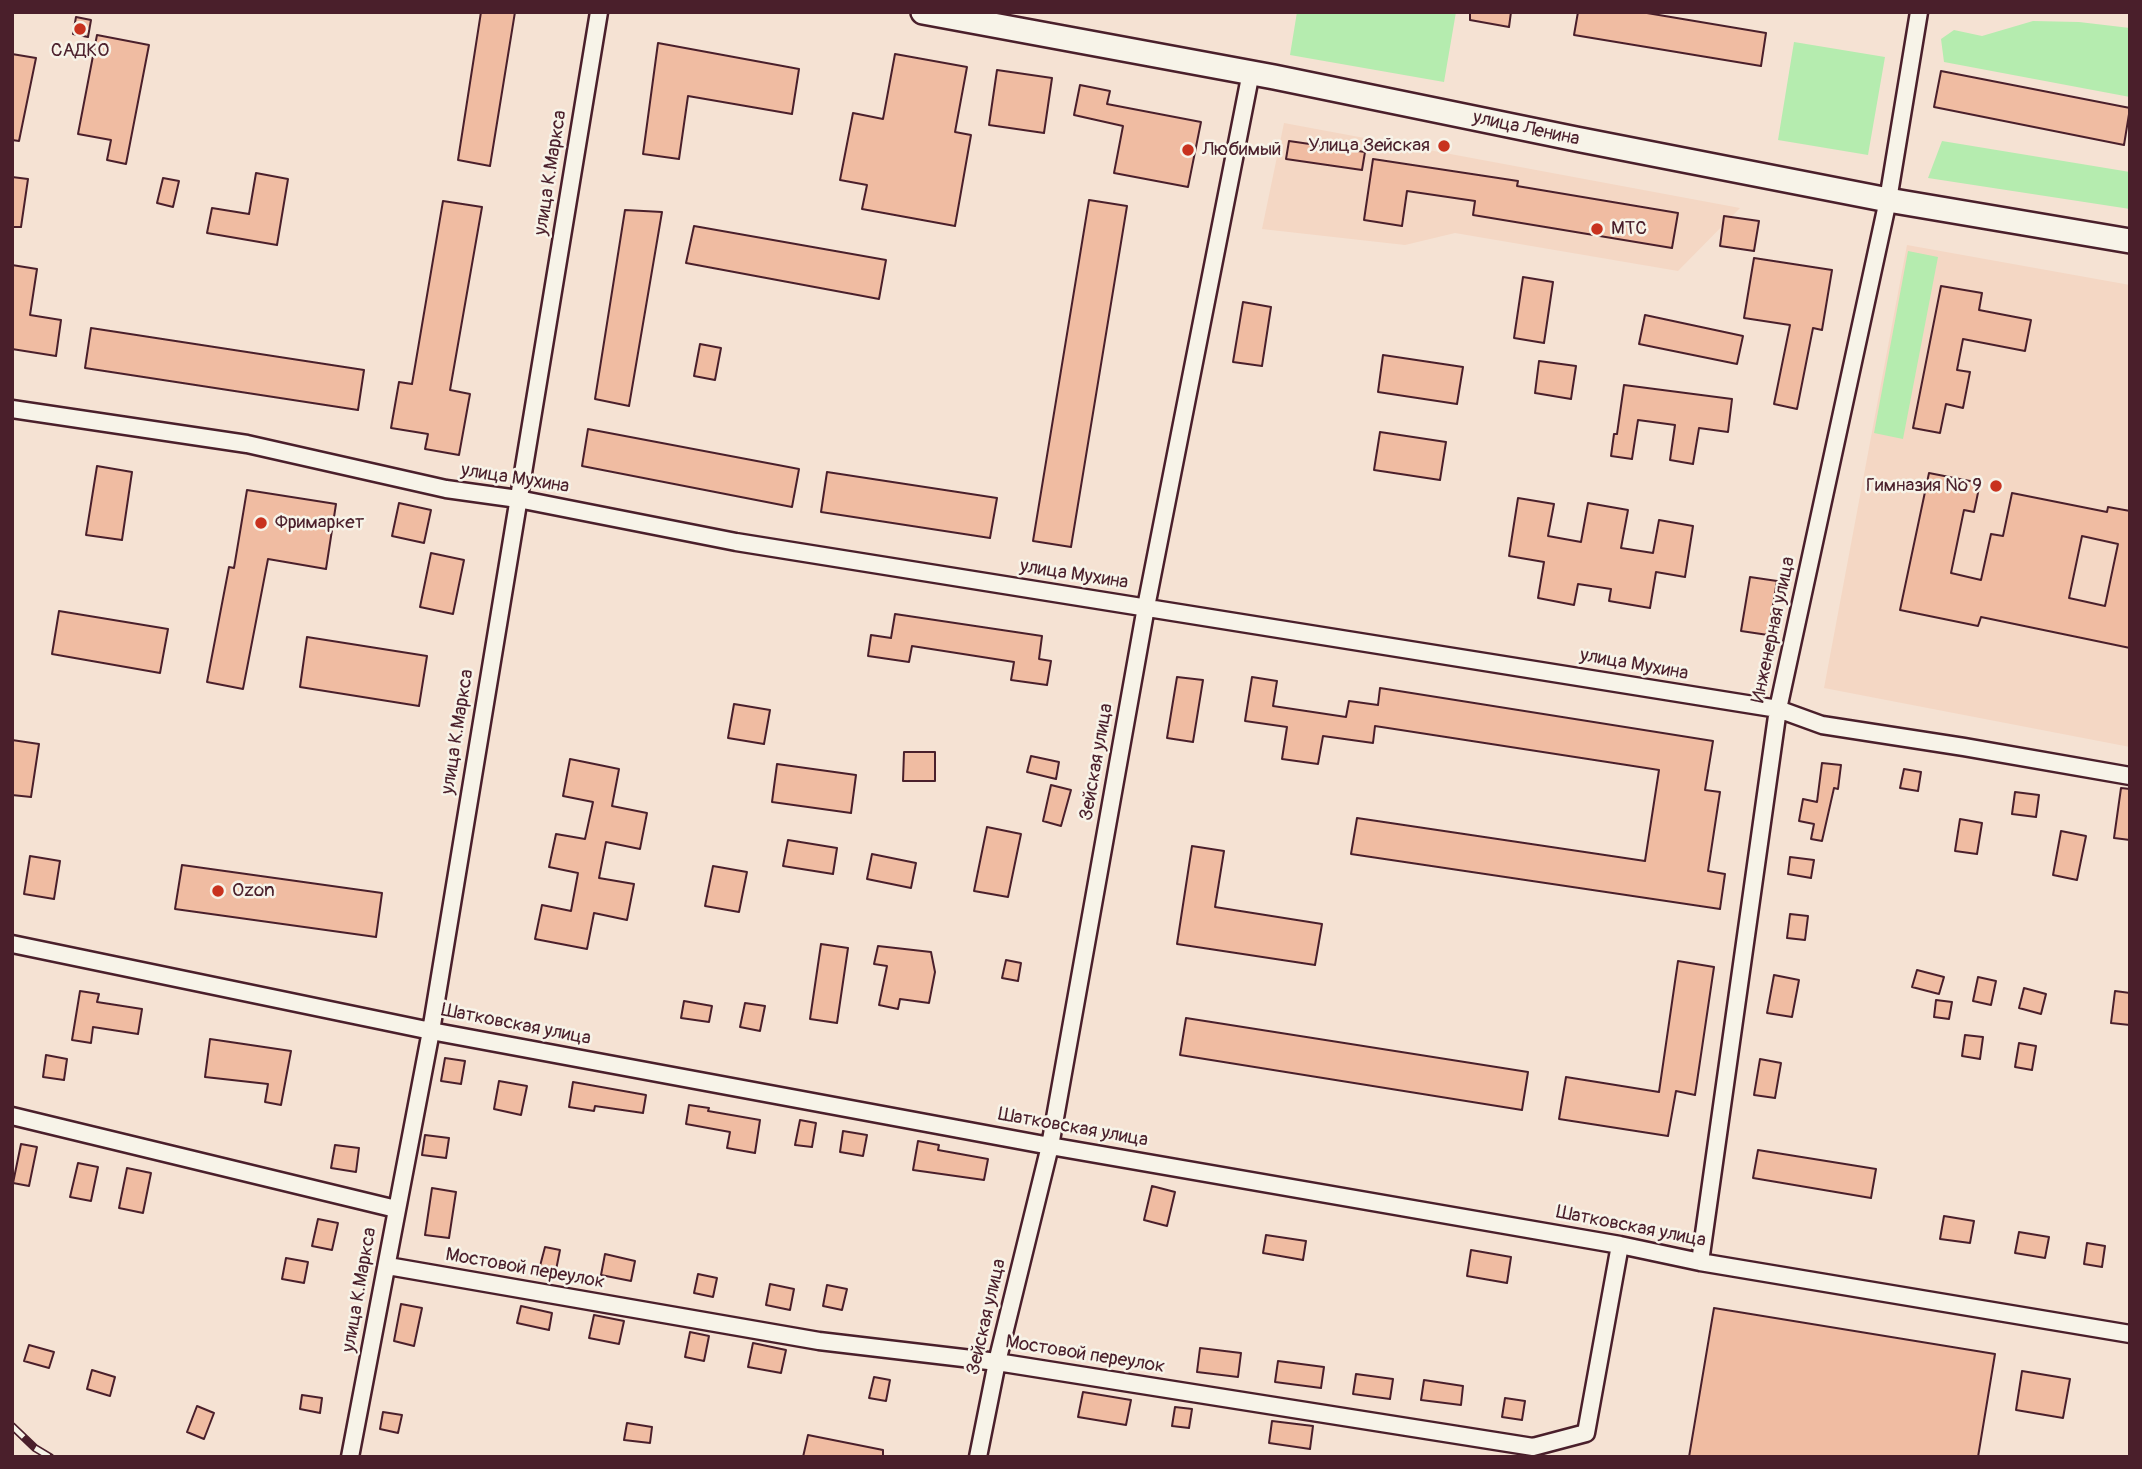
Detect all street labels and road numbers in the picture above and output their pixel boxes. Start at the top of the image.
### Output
street label: улица Ленина [1471,107,1581,151]
street label: улица К.Маркса [530,109,572,237]
street label: улица Мухина [459,459,571,499]
street label: улица Мухина [1018,555,1130,595]
street label: Инженерная улица [1747,555,1801,705]
street label: улица Мухина [1578,644,1690,686]
street label: улица К.Маркса [437,668,479,796]
street label: Зейская улица [1075,702,1119,822]
street label: Шатковская улица [439,999,593,1051]
street label: Шатковская улица [996,1104,1150,1152]
street label: Шатковская улица [1554,1201,1708,1253]
street label: улица К.Маркса [338,1226,382,1354]
street label: Мостовой переулок [444,1244,606,1294]
street label: Зейская улица [963,1257,1011,1377]
street label: Мостовой переулок [1004,1331,1166,1379]

